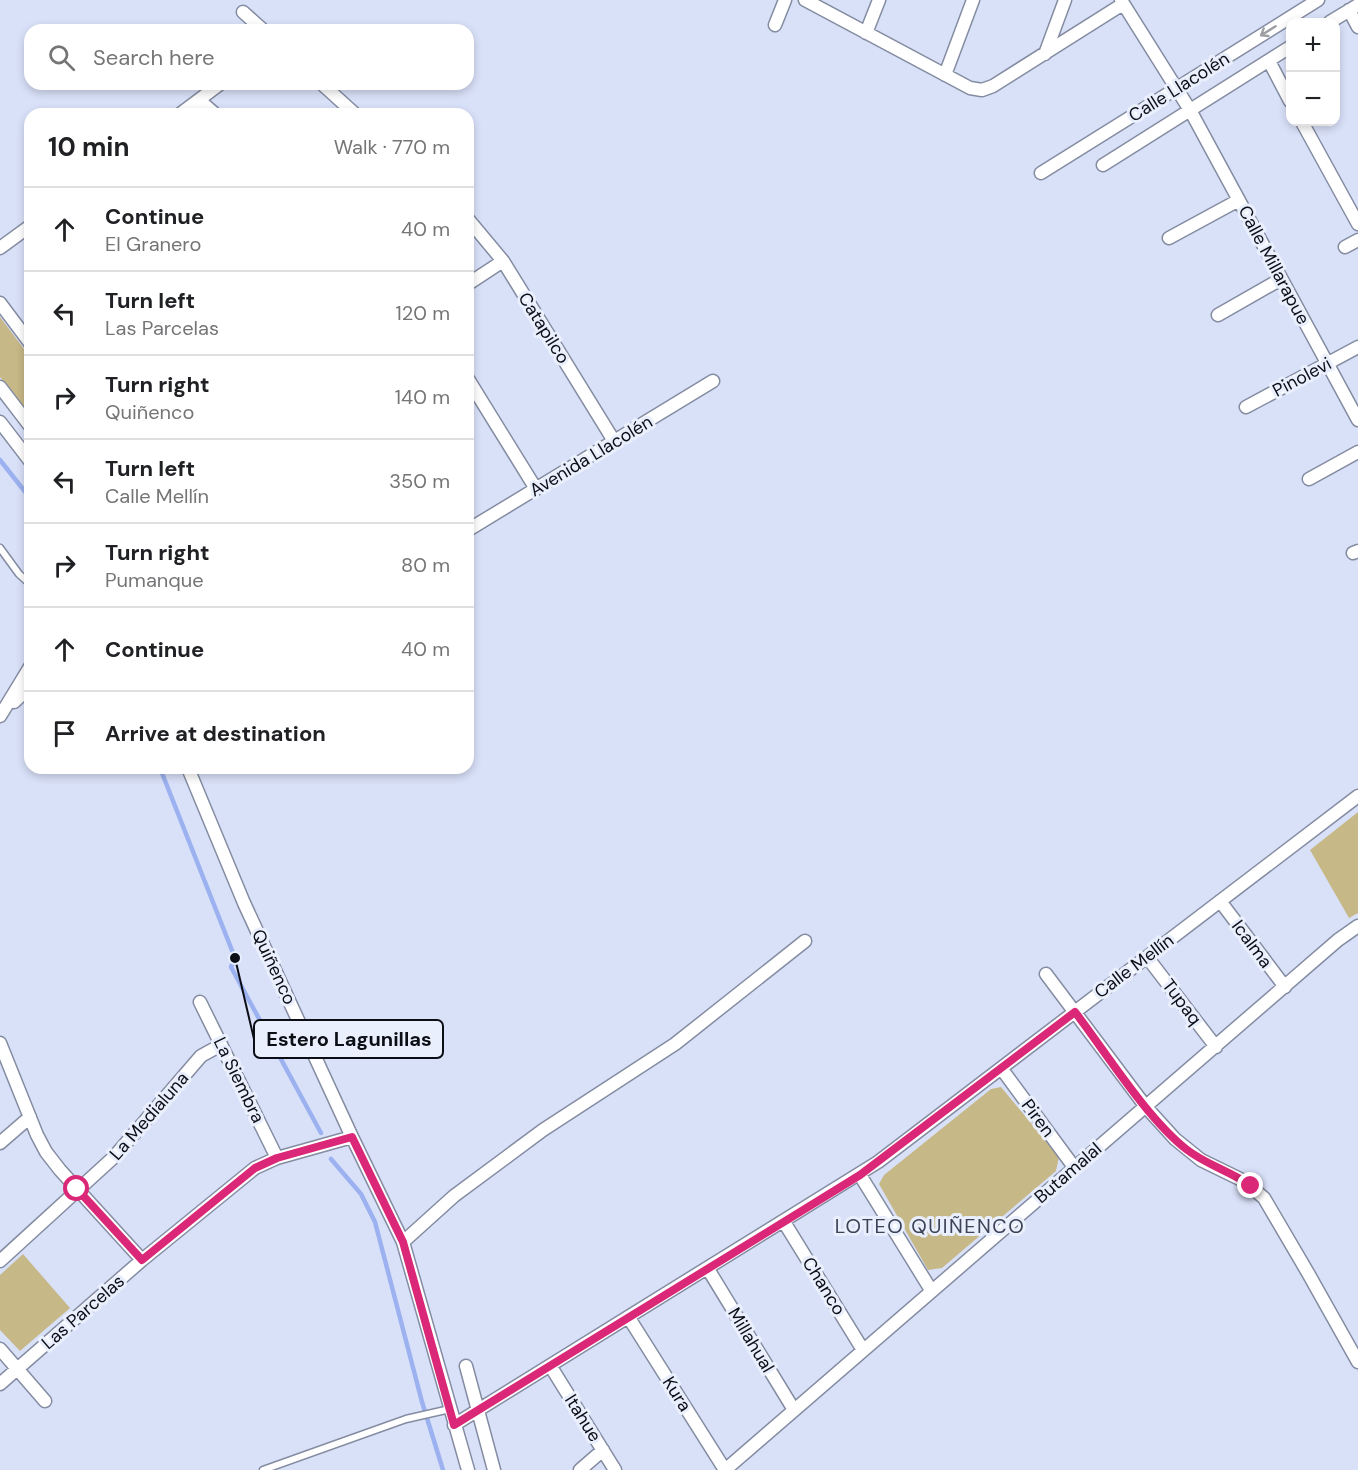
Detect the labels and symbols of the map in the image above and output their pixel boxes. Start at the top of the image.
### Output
one-way arrow [1260,25,1277,37]
street label: Calle Llacolén [1124,46,1234,128]
street label: Calle Millarapue [1233,201,1315,329]
street label: Catapilco [513,288,575,368]
street label: Pinolevi [1268,352,1336,402]
street label: Avenida Llacolén [525,410,657,502]
street label: Icalma [1226,915,1278,973]
street label: Quiñenco [246,925,302,1009]
street label: Calle Mellín [1089,928,1179,1004]
street label: Tupaq [1157,974,1207,1030]
callout: Estero Lagunillas [254,1020,443,1058]
text: Estero Lagunillas [266,1026,432,1052]
street label: La Siembra [208,1033,270,1127]
street label: La Medialuna [104,1067,194,1165]
street label: Piren [1016,1094,1060,1142]
street label: Butamalal [1029,1137,1107,1209]
route end [1237,1172,1263,1198]
route start [63,1175,89,1201]
district label: LOTEO QUIÑENCO [835,1213,1025,1239]
street label: Chanco [797,1252,851,1320]
street label: Las Parcelas [36,1269,130,1355]
street label: Millahual [722,1303,780,1377]
street label: Kura [657,1372,697,1416]
street label: Itahue [559,1390,607,1446]

